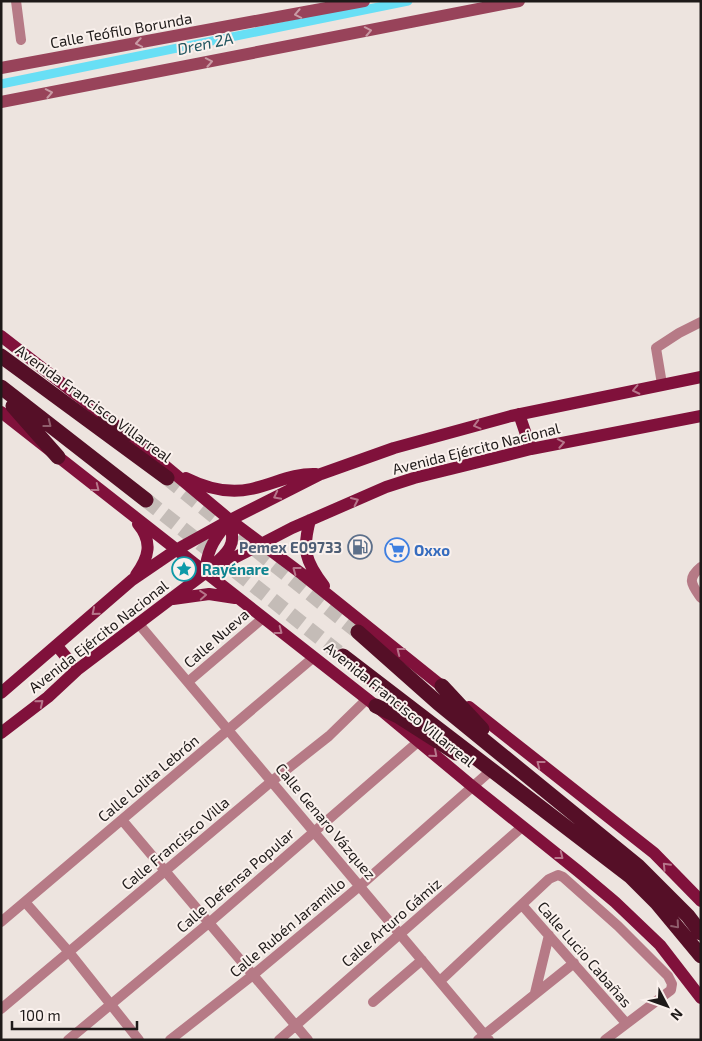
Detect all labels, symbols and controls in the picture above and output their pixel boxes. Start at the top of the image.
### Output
one-way arrow [294,8,303,18]
street label: Calle Teófilo Borunda [49,9,193,51]
one-way arrow [364,26,372,36]
water label: Dren 2A [175,28,235,58]
one-way arrow [134,38,143,48]
one-way arrow [204,57,213,68]
one-way arrow [45,88,54,99]
street label: Avenida Francisco Villarreal [13,340,176,466]
one-way arrow [631,384,640,395]
one-way arrow [42,418,51,426]
street label: Avenida Ejército Nacional [390,418,562,479]
one-way arrow [474,419,482,429]
one-way arrow [557,438,566,448]
one-way arrow [90,482,99,490]
one-way arrow [274,489,283,499]
one-way arrow [350,496,359,507]
fuel station icon: Pemex E09733 [347,534,373,560]
supermarket icon: Oxxo [384,537,410,563]
place label: Pemex E09733 [239,538,342,556]
place label: Oxxo [414,541,450,559]
place icon: Rayénare [171,556,197,582]
place label: Rayénare [202,560,269,579]
one-way arrow [293,567,302,575]
street label: Avenida Ejército Nacional [25,576,172,697]
one-way arrow [199,589,207,600]
street label: Calle Nueva [180,605,252,671]
one-way arrow [92,606,101,614]
one-way arrow [274,625,283,634]
street label: Avenida Francisco Villarreal [321,638,479,771]
one-way arrow [397,649,406,657]
one-way arrow [34,700,43,709]
street label: Calle Lolita Lebrón [94,731,202,825]
one-way arrow [428,748,437,756]
street label: Calle Genaro Vázquez [272,759,380,883]
one-way arrow [537,761,546,769]
street label: Calle Francisco Villa [117,793,233,893]
street label: Calle Defensa Popular [173,824,297,936]
one-way arrow [554,851,563,859]
one-way arrow [663,863,672,872]
street label: Calle Rubén Jaramillo [226,873,348,981]
street label: Calle Arturo Gámiz [337,874,445,970]
street label: Calle Lucio Cabañas [534,897,636,1011]
one-way arrow [670,919,679,928]
north arrow [642,981,692,1031]
scale bar [12,998,138,1030]
text: N [667,1005,687,1024]
text: 100 m [20,1006,61,1024]

